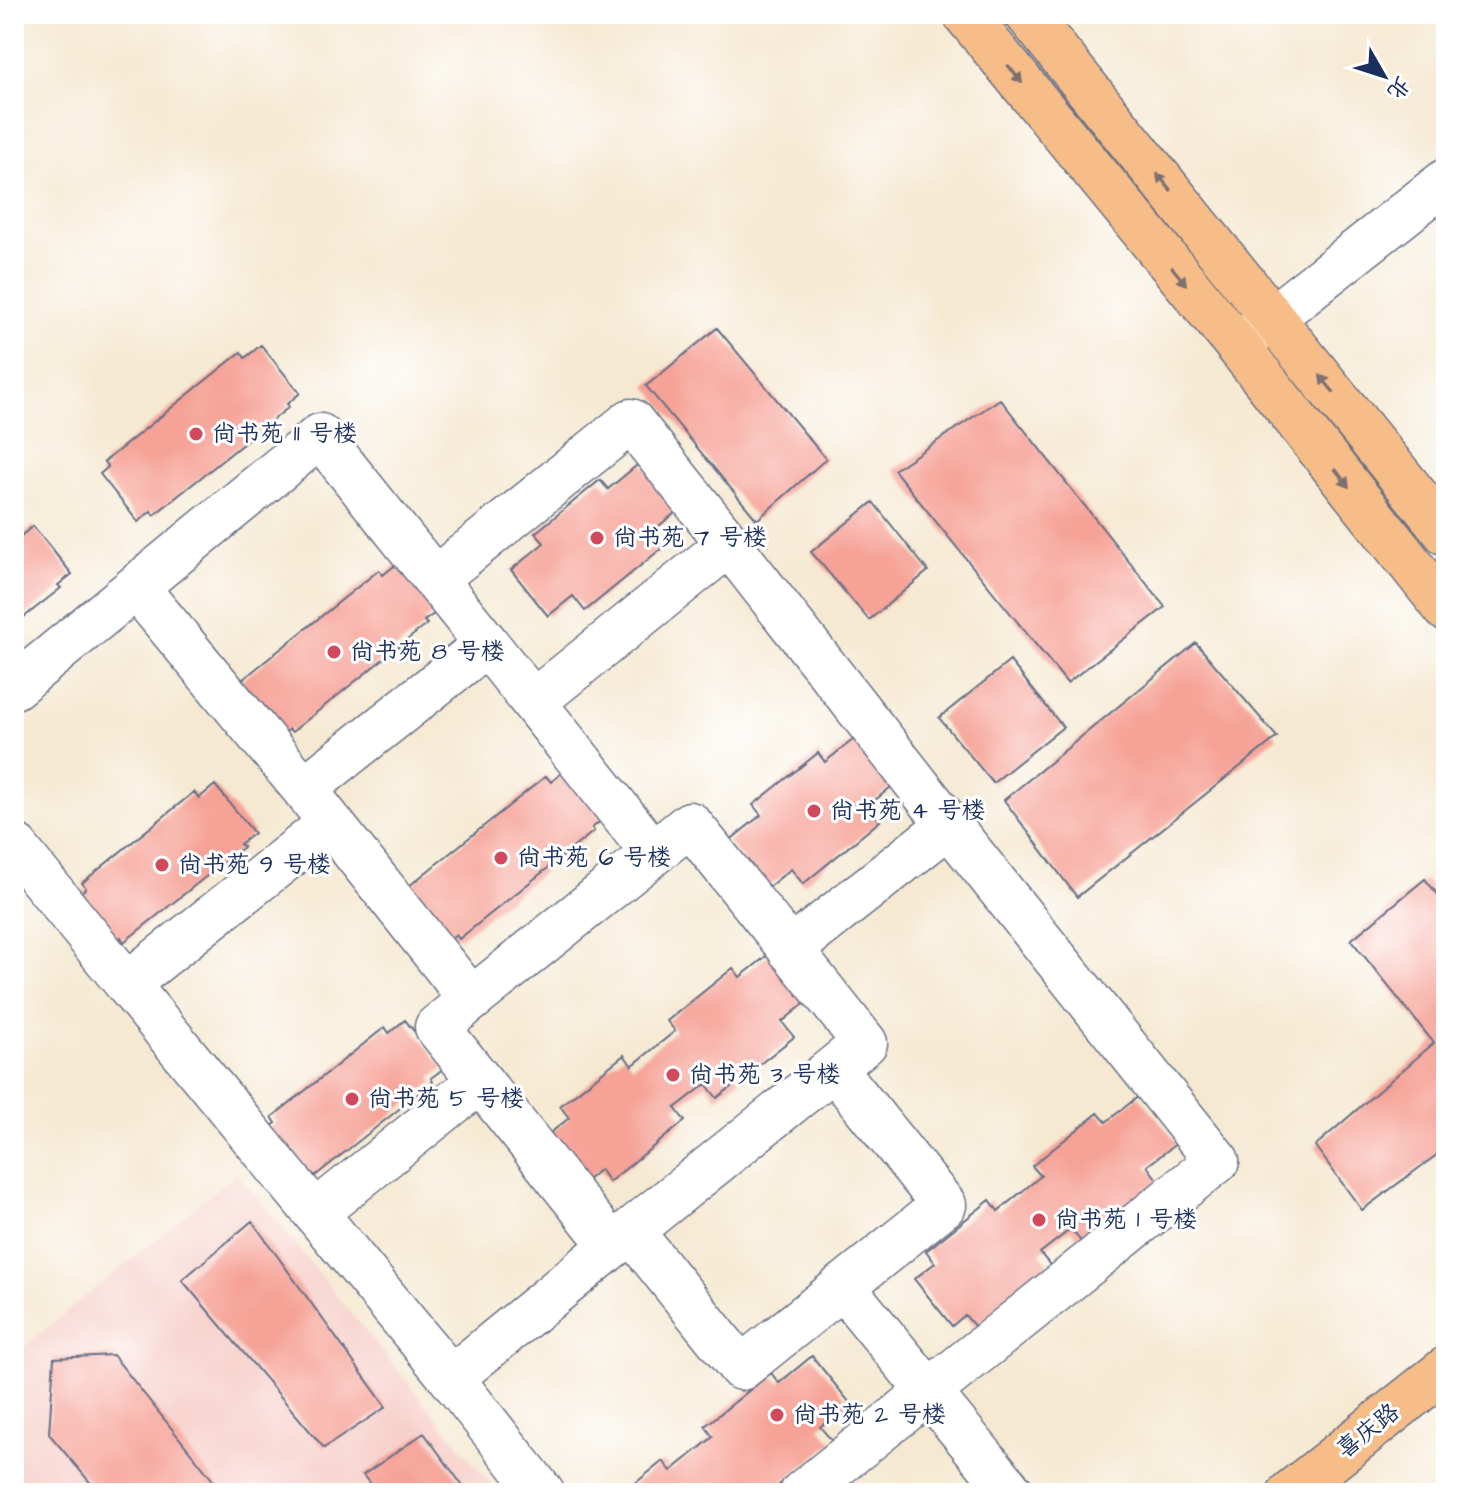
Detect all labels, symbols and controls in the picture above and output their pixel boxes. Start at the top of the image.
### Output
north arrow [1344,36,1424,116]
one-way arrow [1006,64,1023,84]
text: 北 [1379,69,1417,106]
one-way arrow [1156,172,1172,192]
one-way arrow [1171,265,1188,286]
one-way arrow [1319,374,1336,394]
place label: 尚书苑 11 号楼 [212,417,357,451]
marker: 尚书苑 11 号楼 [187,425,205,443]
one-way arrow [1333,468,1350,488]
place label: 尚书苑 7 号楼 [613,521,767,555]
marker: 尚书苑 7 号楼 [588,529,606,547]
place label: 尚书苑 8 号楼 [350,635,505,669]
marker: 尚书苑 8 号楼 [325,643,343,661]
place label: 尚书苑 4 号楼 [830,794,986,828]
marker: 尚书苑 4 号楼 [805,802,823,820]
place label: 尚书苑 6 号楼 [517,841,671,875]
place label: 尚书苑 9 号楼 [178,848,331,882]
marker: 尚书苑 6 号楼 [492,849,510,867]
marker: 尚书苑 9 号楼 [153,856,171,874]
place label: 尚书苑 3 号楼 [689,1058,840,1092]
marker: 尚书苑 3 号楼 [664,1066,682,1084]
place label: 尚书苑 5 号楼 [368,1082,524,1116]
marker: 尚书苑 5 号楼 [343,1090,361,1108]
place label: 尚书苑 1 号楼 [1055,1203,1197,1237]
marker: 尚书苑 1 号楼 [1030,1211,1048,1229]
street label: 喜庆路 [1329,1395,1407,1467]
place label: 尚书苑 2 号楼 [793,1398,946,1432]
marker: 尚书苑 2 号楼 [768,1406,786,1424]

